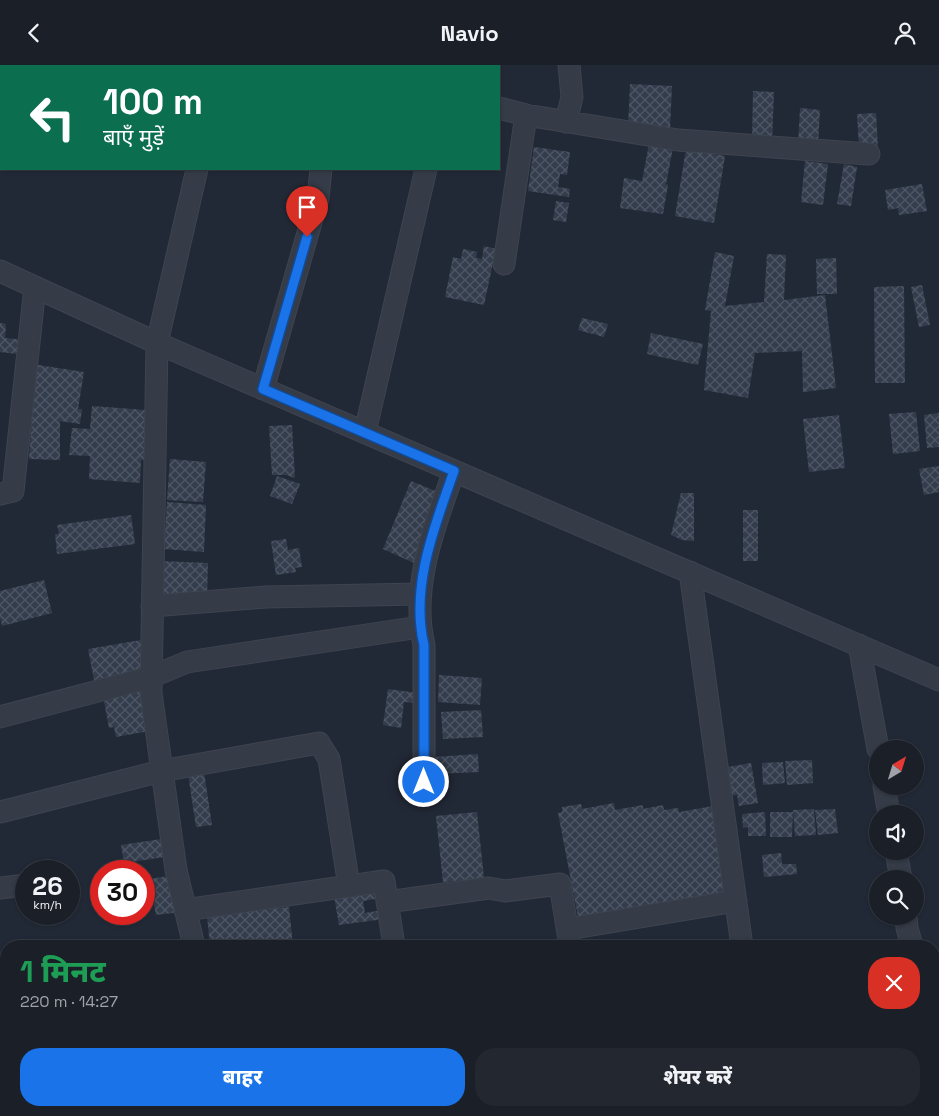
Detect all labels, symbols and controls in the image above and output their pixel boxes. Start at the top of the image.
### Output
icon: back [20,19,48,47]
text: Navio [440,19,499,47]
icon: person [891,19,919,47]
text: 100 m [103,80,203,124]
icon: left [20,85,85,150]
text: बाएँ मुड़ें [103,123,164,151]
pin [286,186,328,237]
icon: arrive [293,193,321,221]
north arrow [869,740,924,795]
map controls [869,740,924,925]
position arrow [397,755,449,807]
button: sound [869,805,924,860]
speed limit sign: 30 [90,860,155,925]
text: 26 [32,870,63,902]
button: search [869,870,924,925]
text: km/h [33,897,62,913]
text: 1 मिनट [20,952,106,991]
button: close [868,957,920,1009]
text: 220 m · 14:27 [20,991,118,1012]
button: बाहर [20,1048,465,1106]
button: शेयर करें [475,1048,920,1106]

